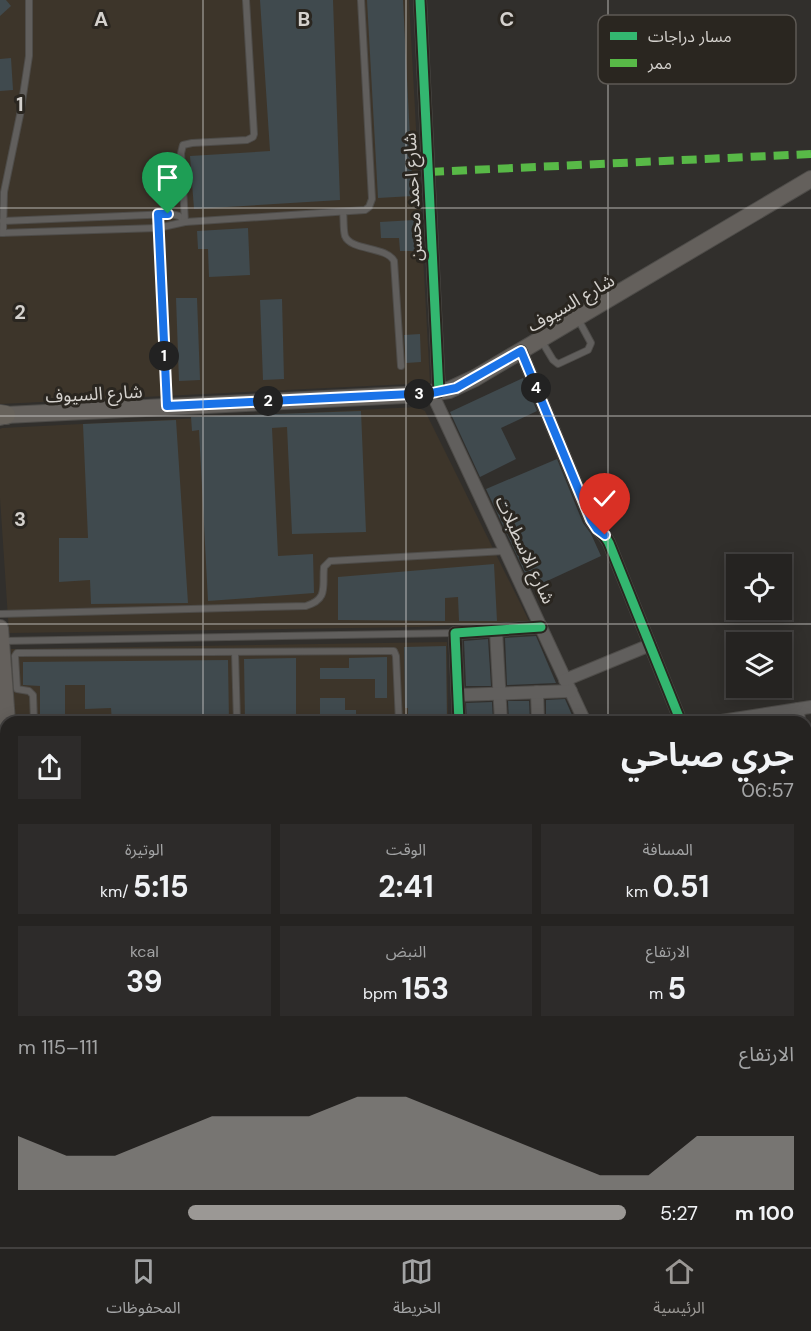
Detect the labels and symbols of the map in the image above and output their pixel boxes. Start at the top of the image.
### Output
text: A [94,6,108,32]
text: B [298,6,310,32]
text: C [500,6,514,32]
legend [598,15,796,84]
text: مسار دراجات [648,26,732,47]
text: ممر [647,53,672,74]
text: 1 [16,91,24,117]
street label: شارع احمد محسن [398,132,430,262]
pin [142,152,193,214]
street label: شارع السيوف [523,268,620,339]
text: 2 [14,299,26,325]
pin: 1 [149,341,179,371]
pin: 4 [521,373,551,403]
street label: شارع السيوف [45,379,143,411]
pin: 3 [404,379,434,409]
pin: 2 [253,386,283,416]
pin [579,473,630,535]
street label: شارع الاسطبلات [488,492,560,609]
text: 3 [14,506,26,532]

